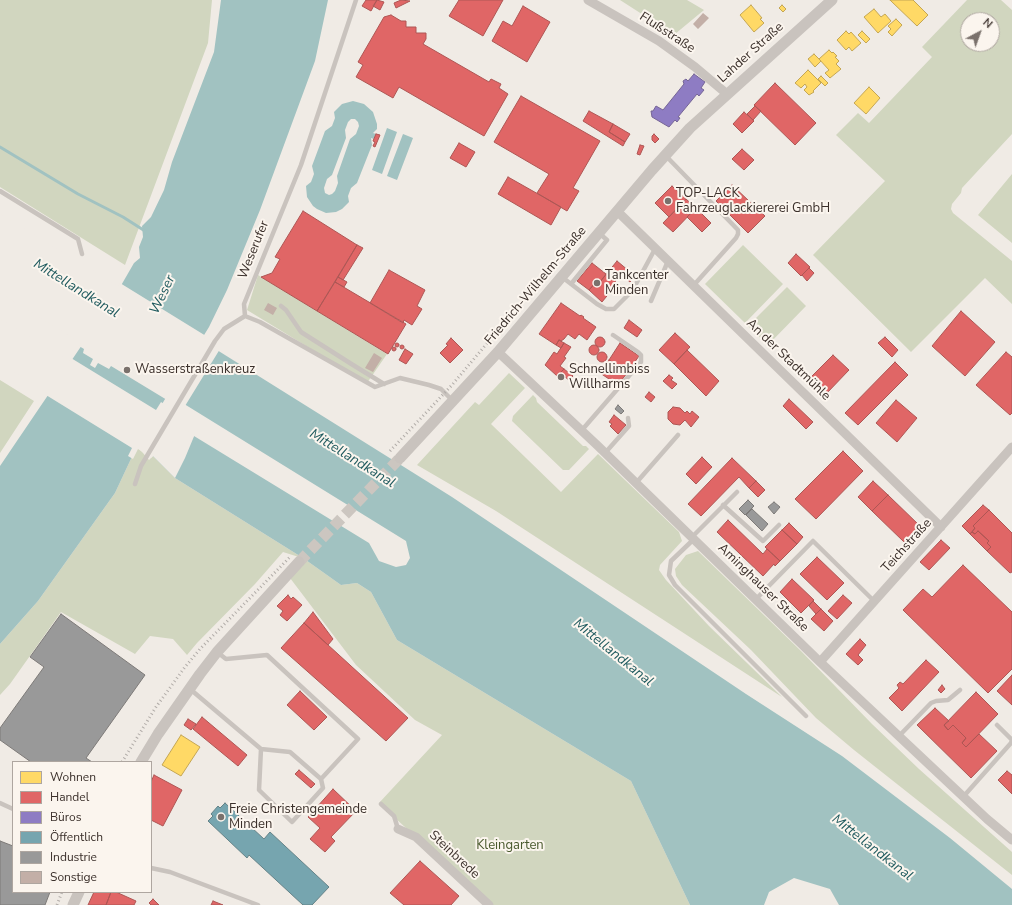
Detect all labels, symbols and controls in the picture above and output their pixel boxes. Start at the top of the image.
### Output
street label: Flußstraße [636,9,698,57]
north arrow [960,12,1000,52]
text: N [980,15,996,32]
street label: Lahder Straße [715,20,787,86]
place label: TOP-LACK Fahrzeuglackiererei GmbH [676,186,830,217]
marker: TOP-LACK Fahrzeuglackiererei GmbH [663,196,673,206]
street label: Weserufer [235,219,273,281]
street label: Friedrich-Wilhelm-Straße [482,224,590,348]
water label: Mittellandkanal [30,256,122,322]
place label: Tankcenter Minden [605,268,669,299]
water label: Weser [147,273,179,317]
marker: Tankcenter Minden [592,278,602,288]
street label: An der Stadtmühle [743,316,833,404]
place label: Wasserstraßenkreuz [135,362,255,378]
place label: Schnellimbiss Willharms [569,362,650,393]
marker: Wasserstraßenkreuz [122,365,132,375]
marker: Schnellimbiss Willharms [556,372,566,382]
water label: Mittellandkanal [306,426,398,492]
street label: Teichstraße [879,516,935,576]
street label: Aminghauser Straße [714,541,812,635]
water label: Mittellandkanal [570,616,656,690]
legend [12,761,152,893]
text: Wohnen [50,769,96,785]
text: Handel [50,789,89,805]
place label: Freie Christengemeinde Minden [229,802,367,833]
text: Büros [50,809,82,825]
water label: Mittellandkanal [828,811,916,885]
marker: Freie Christengemeinde Minden [216,812,226,822]
street label: Steinbrede [426,828,482,882]
text: Öffentlich [50,829,103,845]
park label: Kleingarten [476,838,544,854]
text: Industrie [50,849,97,865]
text: Sonstige [50,869,97,885]

